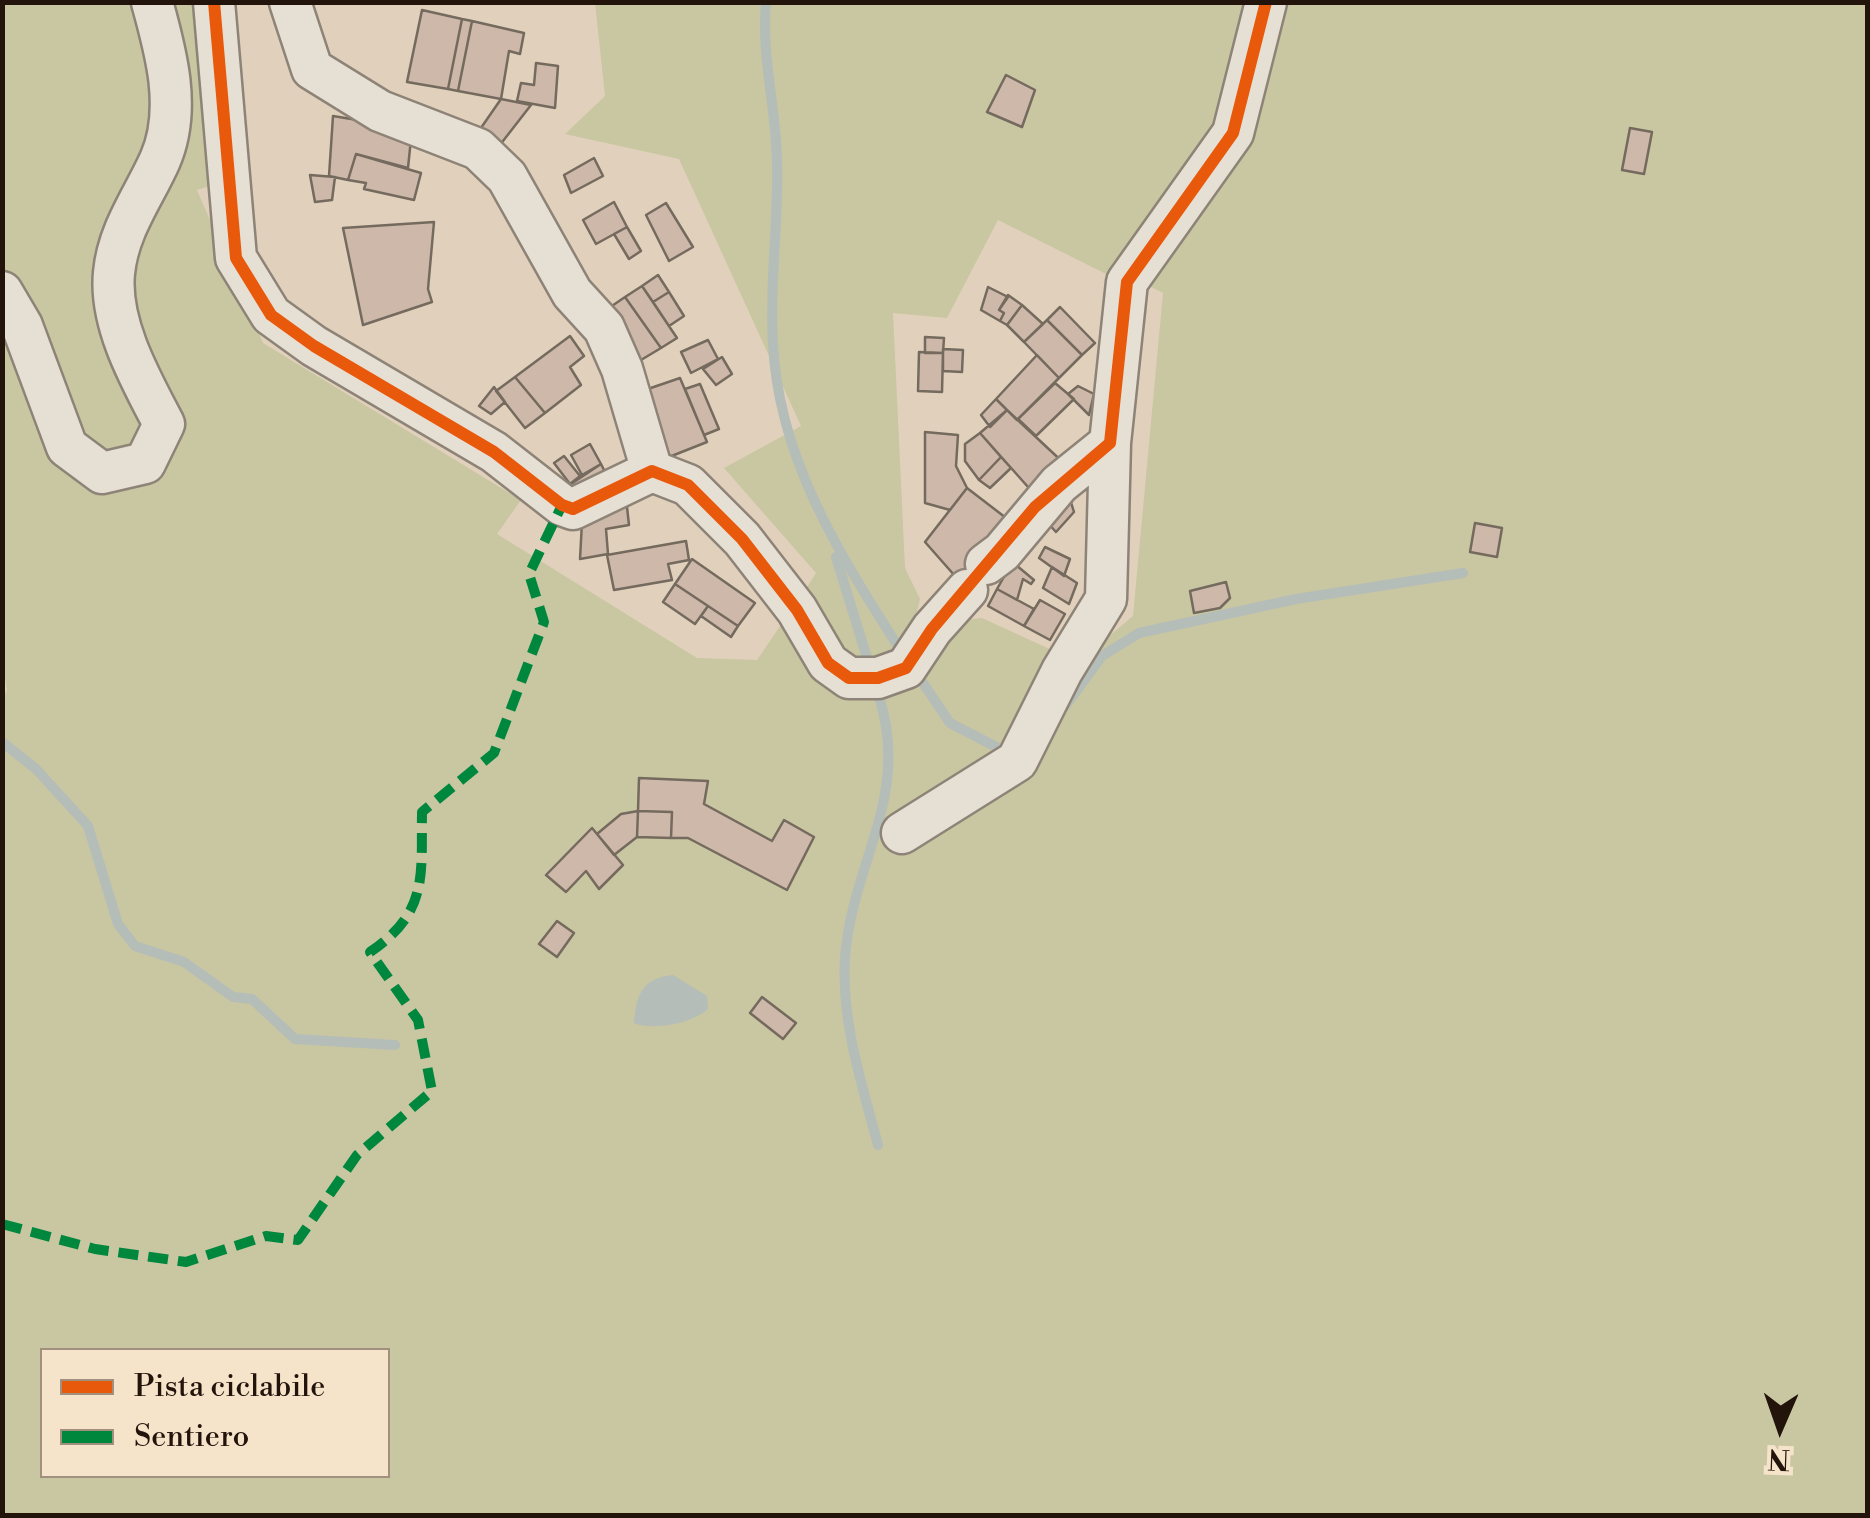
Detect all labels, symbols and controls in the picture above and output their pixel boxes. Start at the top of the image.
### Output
legend [40,1348,390,1478]
text: Pista ciclabile [134,1368,325,1406]
north arrow [1730,1378,1830,1478]
text: Sentiero [134,1418,249,1456]
text: N [1767,1441,1791,1476]

